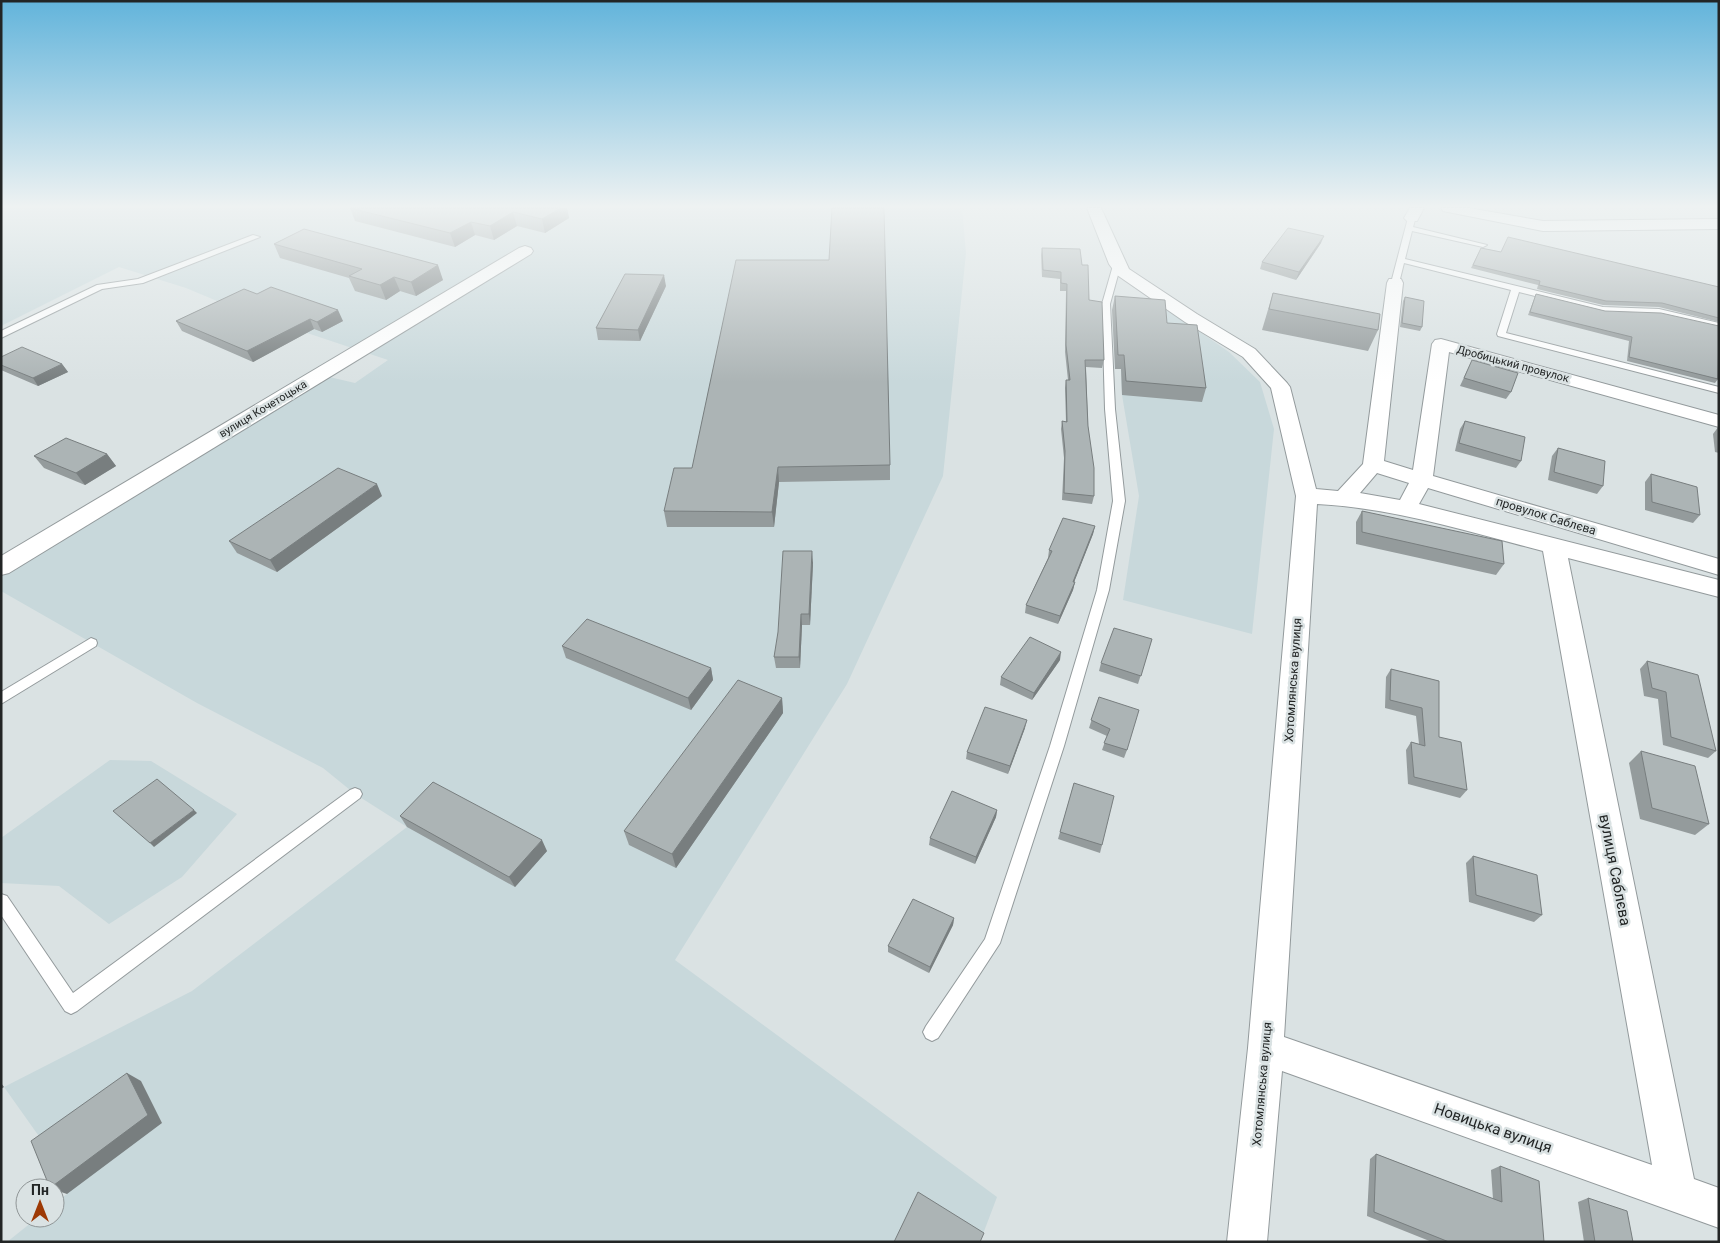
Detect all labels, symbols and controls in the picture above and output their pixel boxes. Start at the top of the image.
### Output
street label: Дробицький провулок [1456,343,1571,385]
street label: вулиця Кочетоцька [217,378,309,440]
street label: провулок Саблєва [1494,494,1598,538]
street label: Хотомлянська вулиця [1282,617,1304,743]
street label: вулиця Саблєва [1595,813,1635,927]
street label: Хотомлянська вулиця [1250,1021,1274,1147]
street label: Новицька вулиця [1432,1099,1554,1157]
north arrow [15,1178,65,1228]
text: Пн [31,1182,49,1198]

